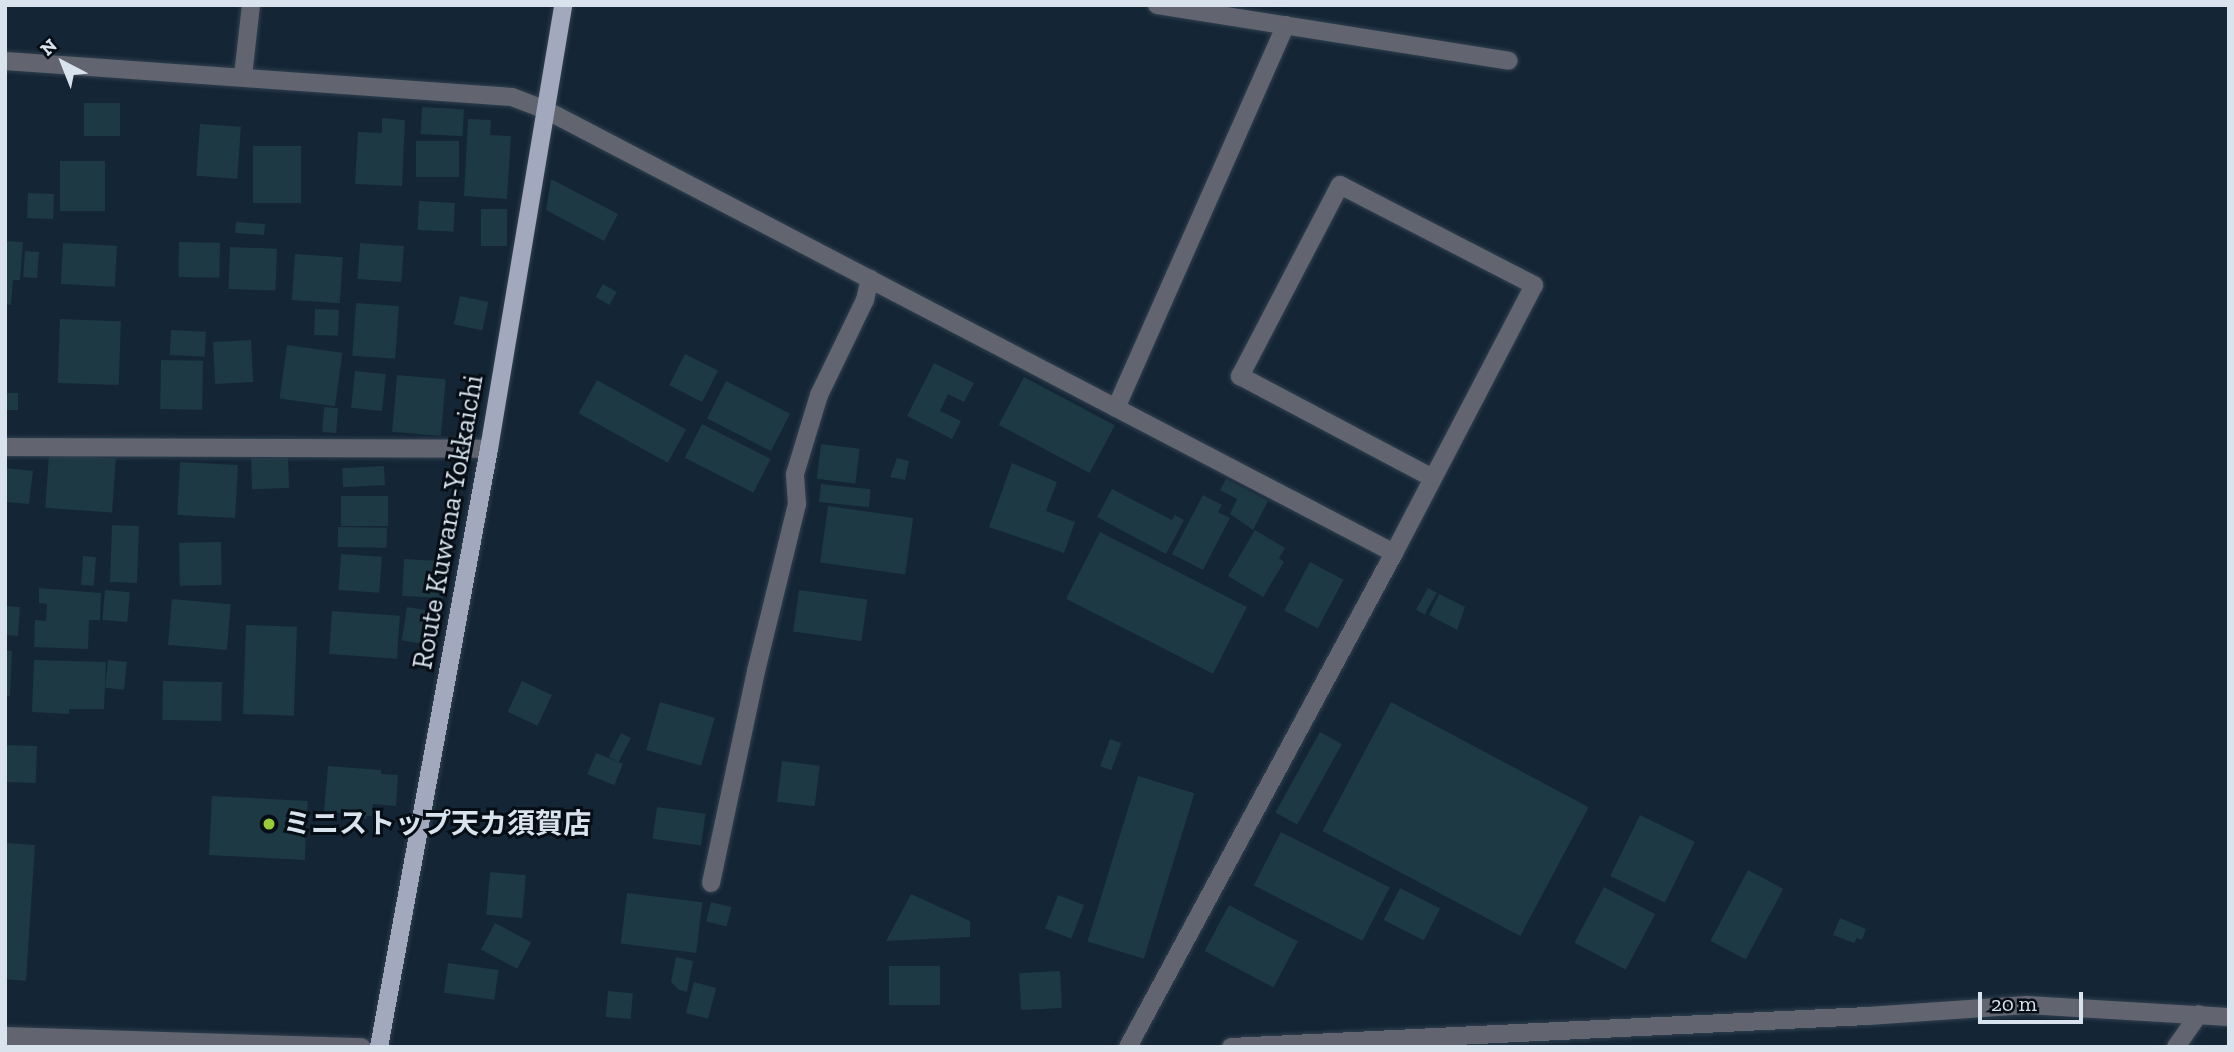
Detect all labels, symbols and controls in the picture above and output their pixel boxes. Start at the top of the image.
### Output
north arrow [28,28,98,98]
text: N [36,34,62,60]
street label: Route Kuwana-Yokkaichi [406,372,490,672]
place label: ミニストップ天カ須賀店 [283,807,591,841]
marker: ミニストップ天カ須賀店 [261,816,277,832]
scale bar [1982,978,2087,1022]
text: 20 m [1991,991,2037,1016]

